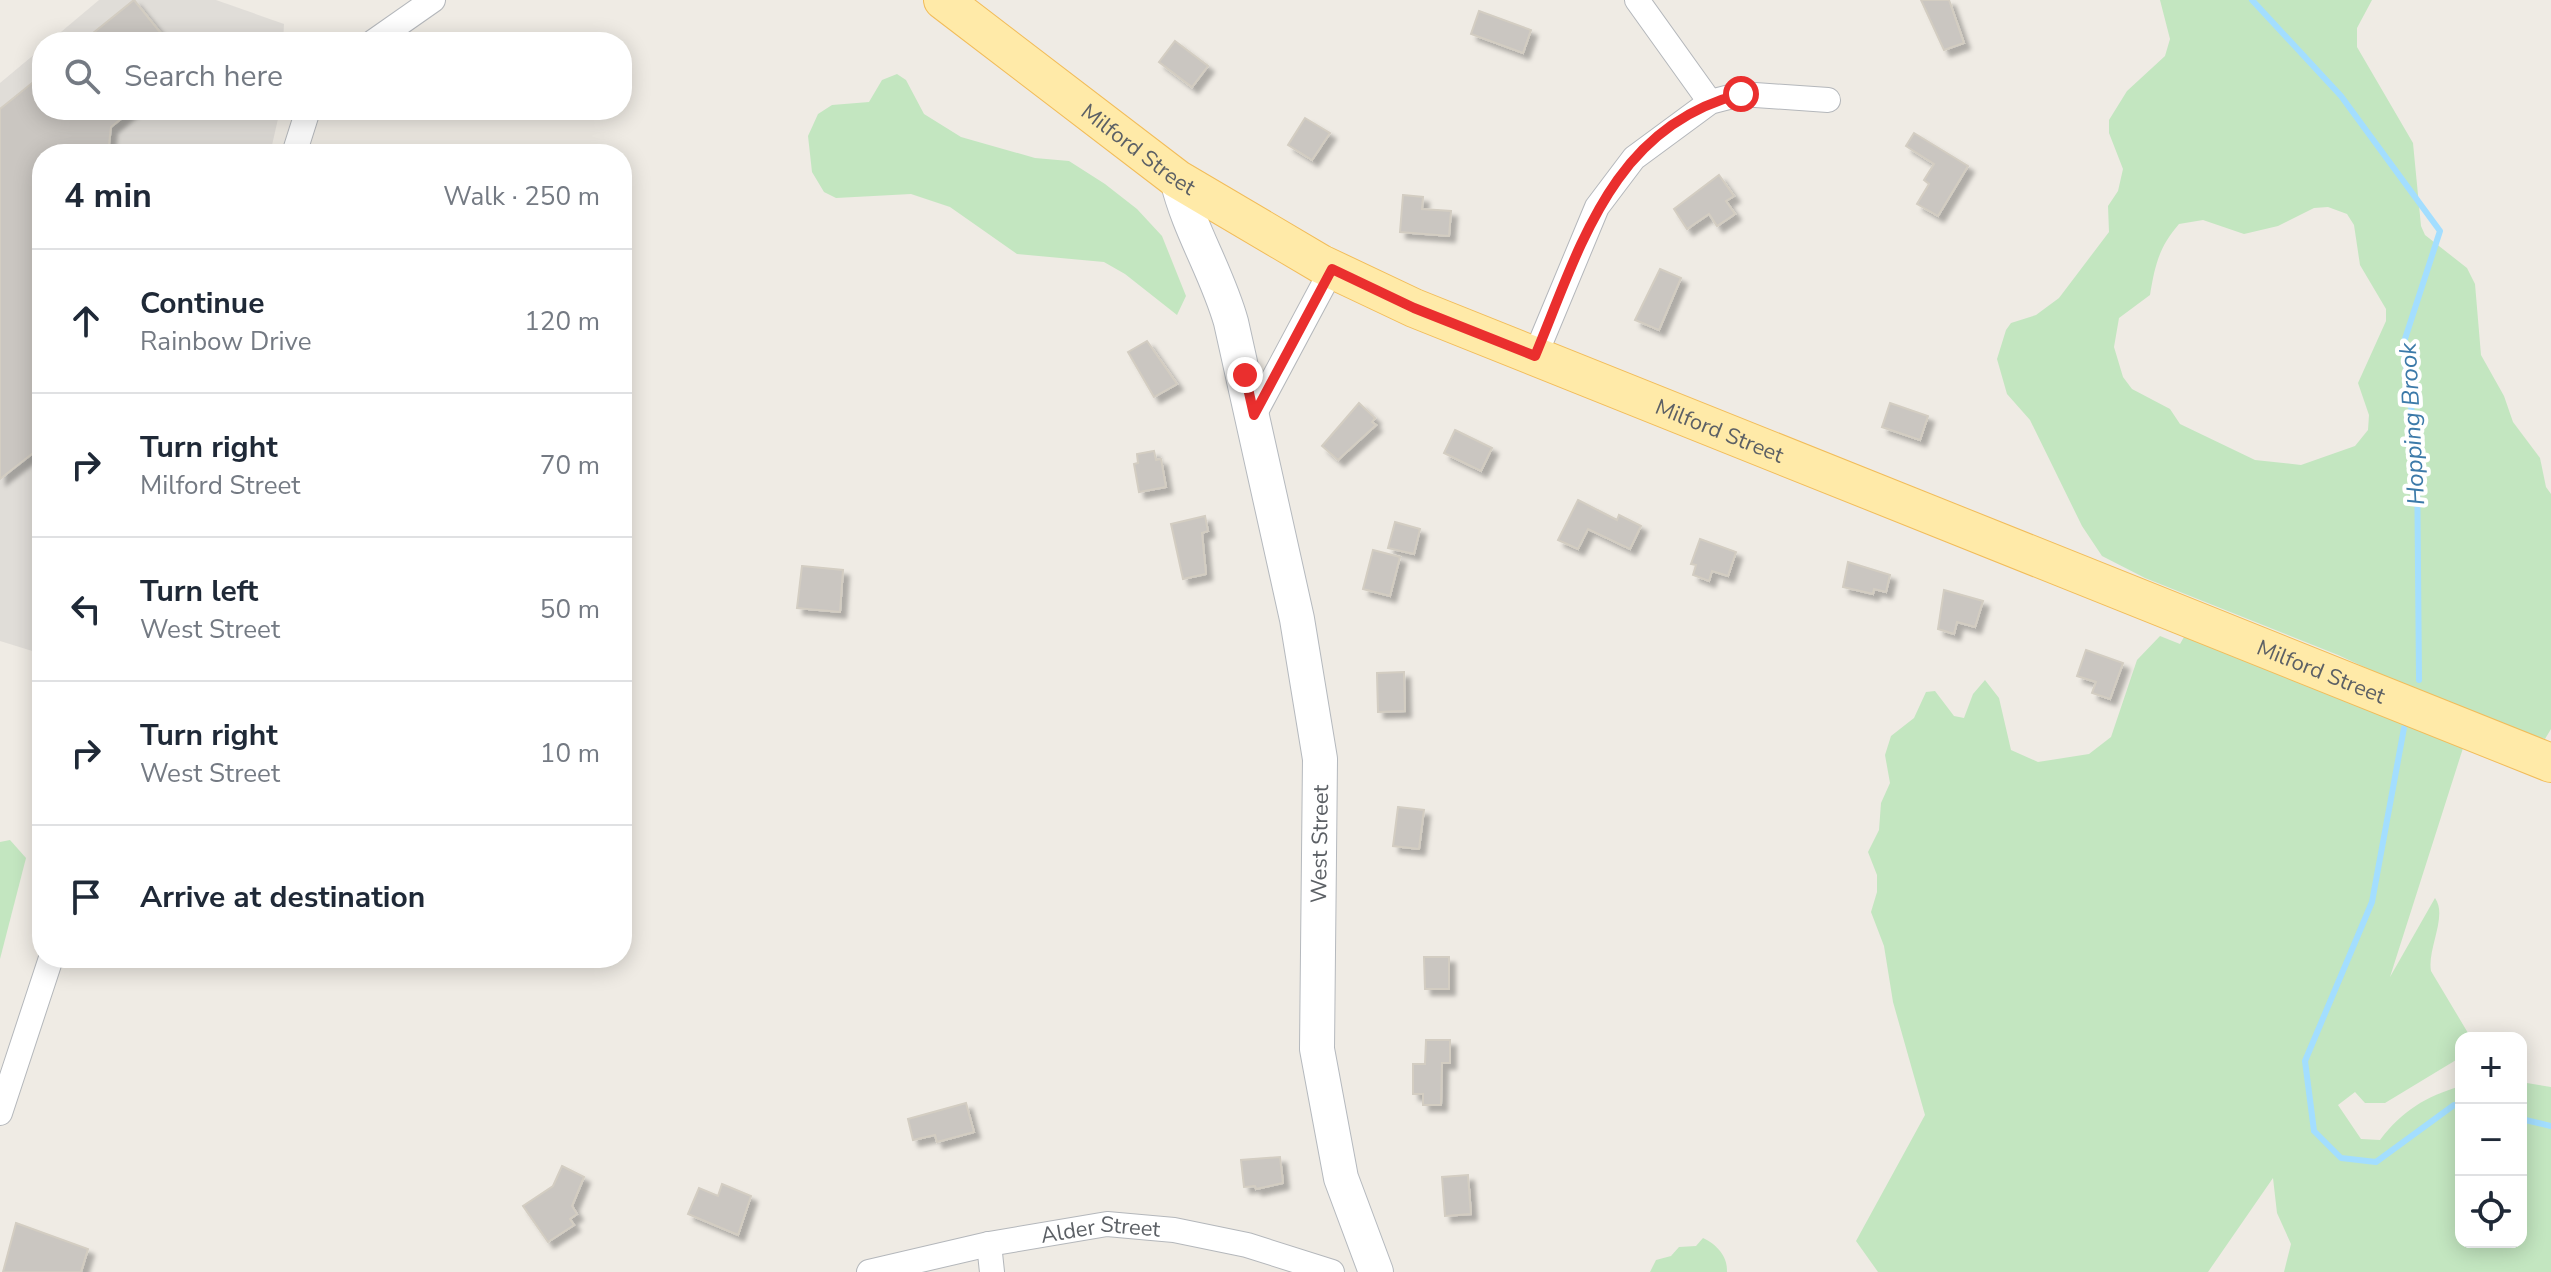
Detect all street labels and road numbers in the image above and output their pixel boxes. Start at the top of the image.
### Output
street label: Milford Street [1075,97,1201,203]
street label: Milford Street [1651,392,1788,471]
street label: Milford Street [2252,633,2390,711]
street label: West Street [1304,784,1336,904]
street label: Alder Street [1038,1209,1162,1251]

